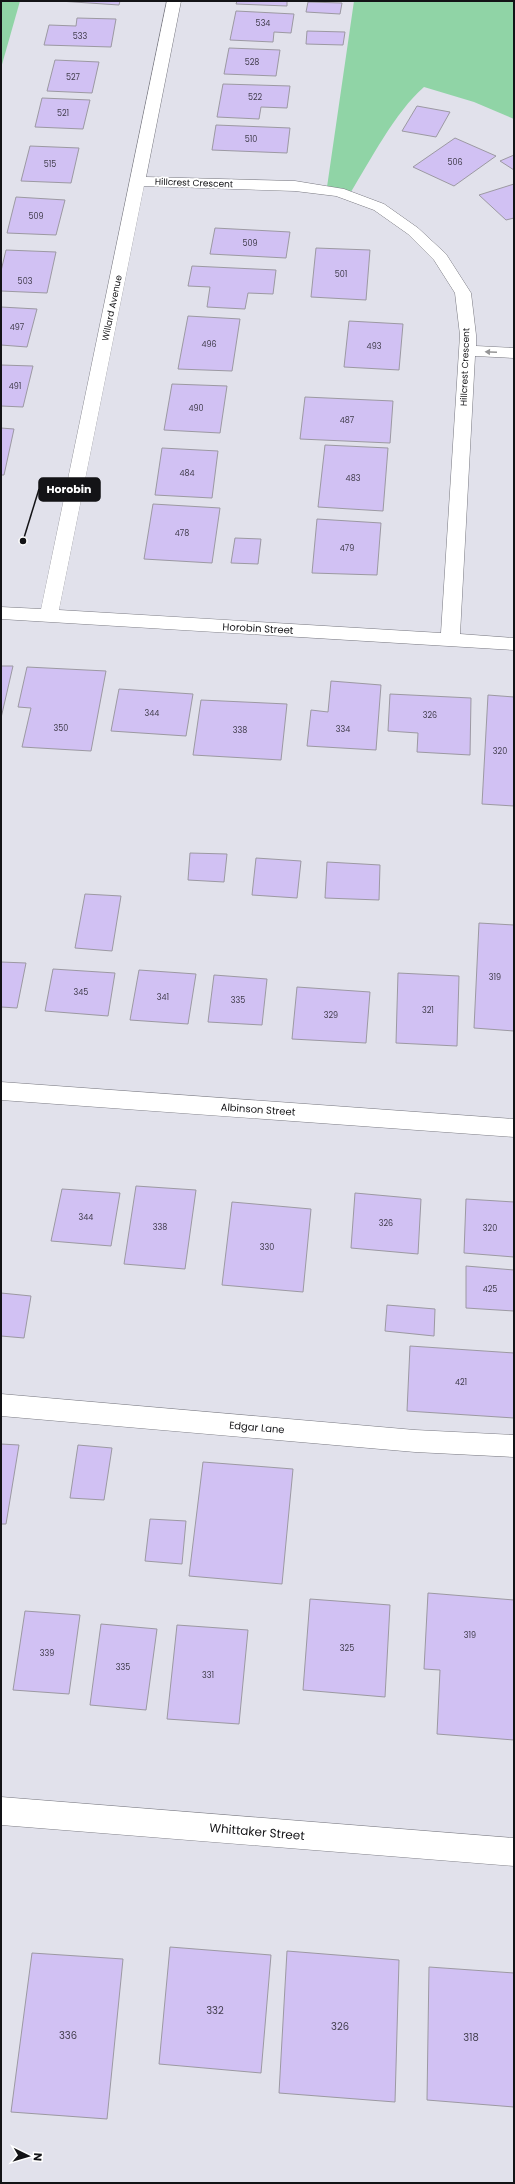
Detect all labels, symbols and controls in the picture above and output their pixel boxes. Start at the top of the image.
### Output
house number: 534 [256,18,270,29]
house number: 533 [73,31,88,42]
house number: 528 [245,57,259,68]
house number: 527 [66,72,81,83]
house number: 522 [248,92,263,103]
house number: 521 [57,108,69,119]
house number: 510 [245,134,257,145]
house number: 506 [447,157,463,168]
house number: 515 [44,159,56,170]
street label: Hillcrest Crescent [155,176,233,190]
house number: 509 [28,211,44,222]
house number: 509 [242,238,258,249]
house number: 501 [335,269,347,280]
street label: Willard Avenue [99,274,125,342]
house number: 503 [18,276,33,287]
house number: 497 [10,322,25,333]
street label: Hillcrest Crescent [458,328,472,406]
house number: 496 [201,339,217,350]
house number: 493 [367,341,382,352]
one-way arrow [484,349,497,355]
house number: 491 [9,381,21,392]
house number: 490 [188,403,204,414]
house number: 487 [340,415,355,426]
house number: 484 [179,468,195,479]
house number: 483 [346,473,361,484]
callout: Horobin [39,478,100,501]
text: Horobin [47,481,91,497]
house number: 478 [175,528,189,539]
house number: 479 [340,543,354,554]
street label: Horobin Street [222,619,294,638]
house number: 344 [145,708,159,719]
house number: 326 [423,710,437,721]
house number: 350 [54,723,68,734]
house number: 334 [336,724,350,735]
house number: 338 [233,725,247,736]
house number: 320 [493,746,507,757]
house number: 319 [489,972,501,983]
house number: 345 [74,987,88,998]
house number: 341 [157,992,169,1003]
house number: 335 [231,995,245,1006]
house number: 321 [422,1005,434,1016]
house number: 329 [324,1010,338,1021]
street label: Albinson Street [220,1099,296,1120]
house number: 344 [79,1212,93,1223]
house number: 326 [379,1218,393,1229]
house number: 338 [153,1222,167,1233]
house number: 320 [483,1223,497,1234]
house number: 330 [260,1242,274,1253]
house number: 425 [483,1284,497,1295]
house number: 421 [455,1377,467,1388]
street label: Edgar Lane [229,1418,285,1437]
house number: 319 [464,1630,476,1641]
house number: 325 [340,1643,354,1654]
house number: 339 [40,1648,54,1659]
house number: 335 [116,1662,130,1673]
house number: 331 [202,1670,214,1681]
street label: Whittaker Street [209,1819,305,1844]
house number: 332 [206,2003,224,2018]
house number: 326 [331,2019,349,2034]
house number: 336 [59,2028,77,2043]
house number: 318 [463,2030,479,2045]
north arrow [8,2136,48,2176]
text: N [30,2152,46,2162]

